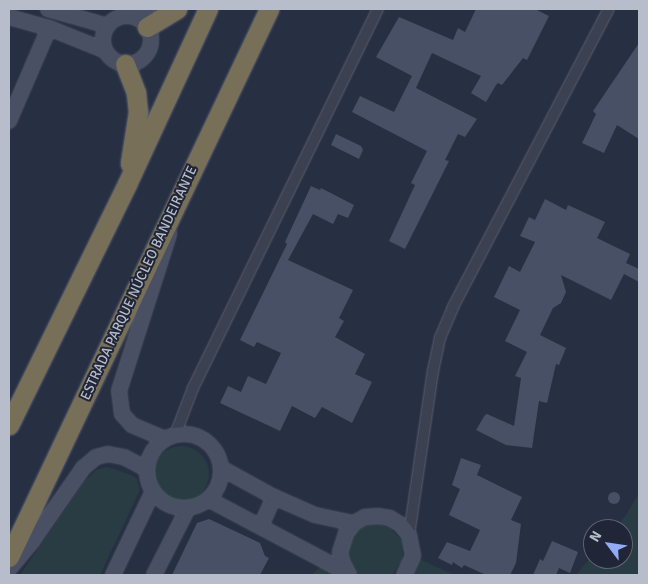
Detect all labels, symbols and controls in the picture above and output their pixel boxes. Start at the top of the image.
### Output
street label: ESTRADA PARQUE NÚCLEO BANDEIRANTE [77,163,201,403]
north arrow [583,519,633,569]
text: N [586,528,605,545]

